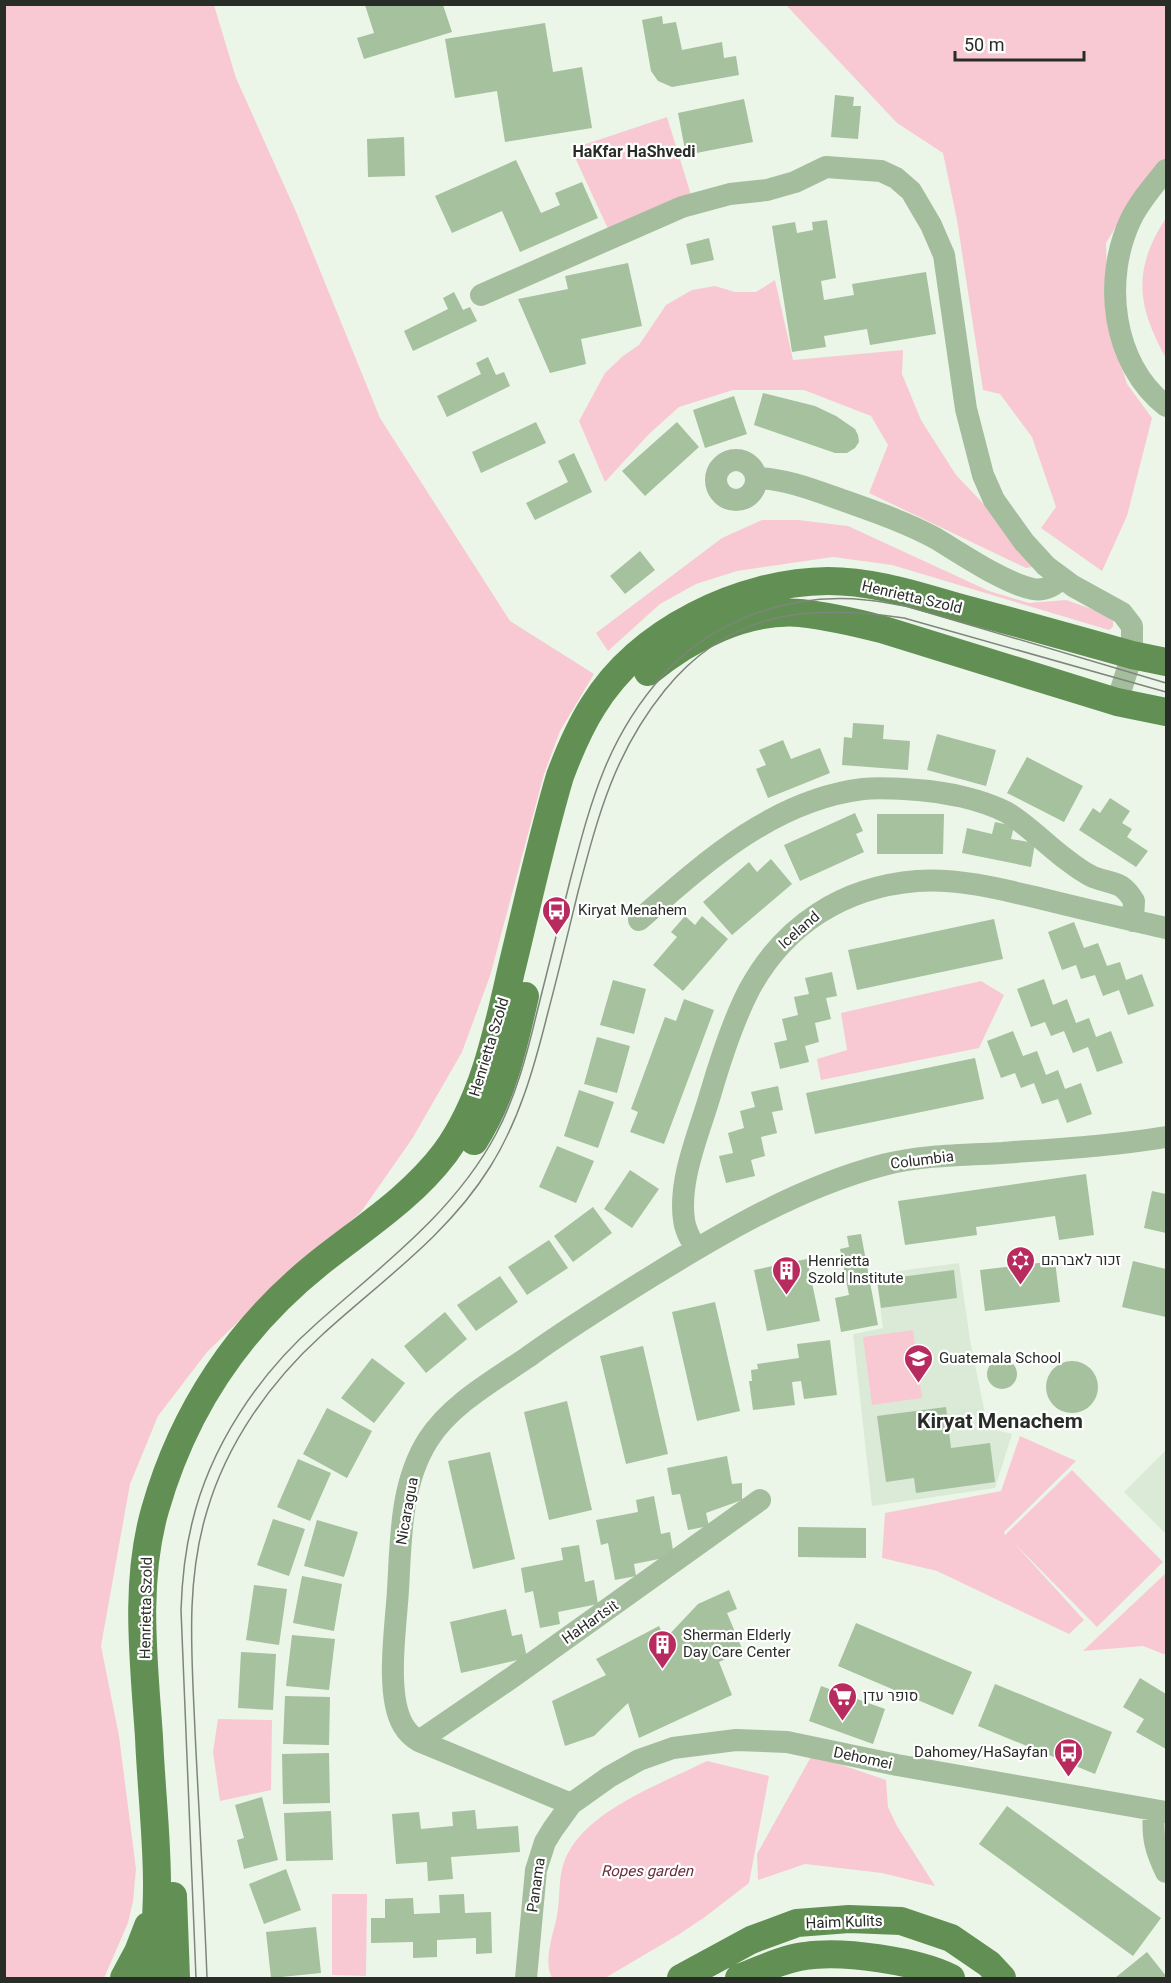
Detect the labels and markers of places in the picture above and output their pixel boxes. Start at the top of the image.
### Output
bus stop icon: Kiryat Menahem [541,894,573,936]
place label: Kiryat Menahem [578,899,687,921]
synagogue icon: זכור לאברהם [1004,1244,1036,1286]
place label: זכור לאברהם [1041,1249,1121,1271]
place label: Henrietta Szold Institute [808,1250,903,1289]
building icon: Henrietta Szold Institute [771,1254,803,1296]
school or university icon: Guatemala School [902,1342,934,1384]
place label: Guatemala School [939,1347,1061,1369]
place label: Sherman Elderly Day Care Center [683,1624,791,1663]
building icon: Sherman Elderly Day Care Center [646,1628,678,1670]
supermarket icon: סופר עדן [826,1680,858,1722]
place label: סופר עדן [863,1685,918,1707]
bus stop icon: Dahomey/HaSayfan [1053,1736,1085,1778]
place label: Dahomey/HaSayfan [914,1741,1048,1763]

